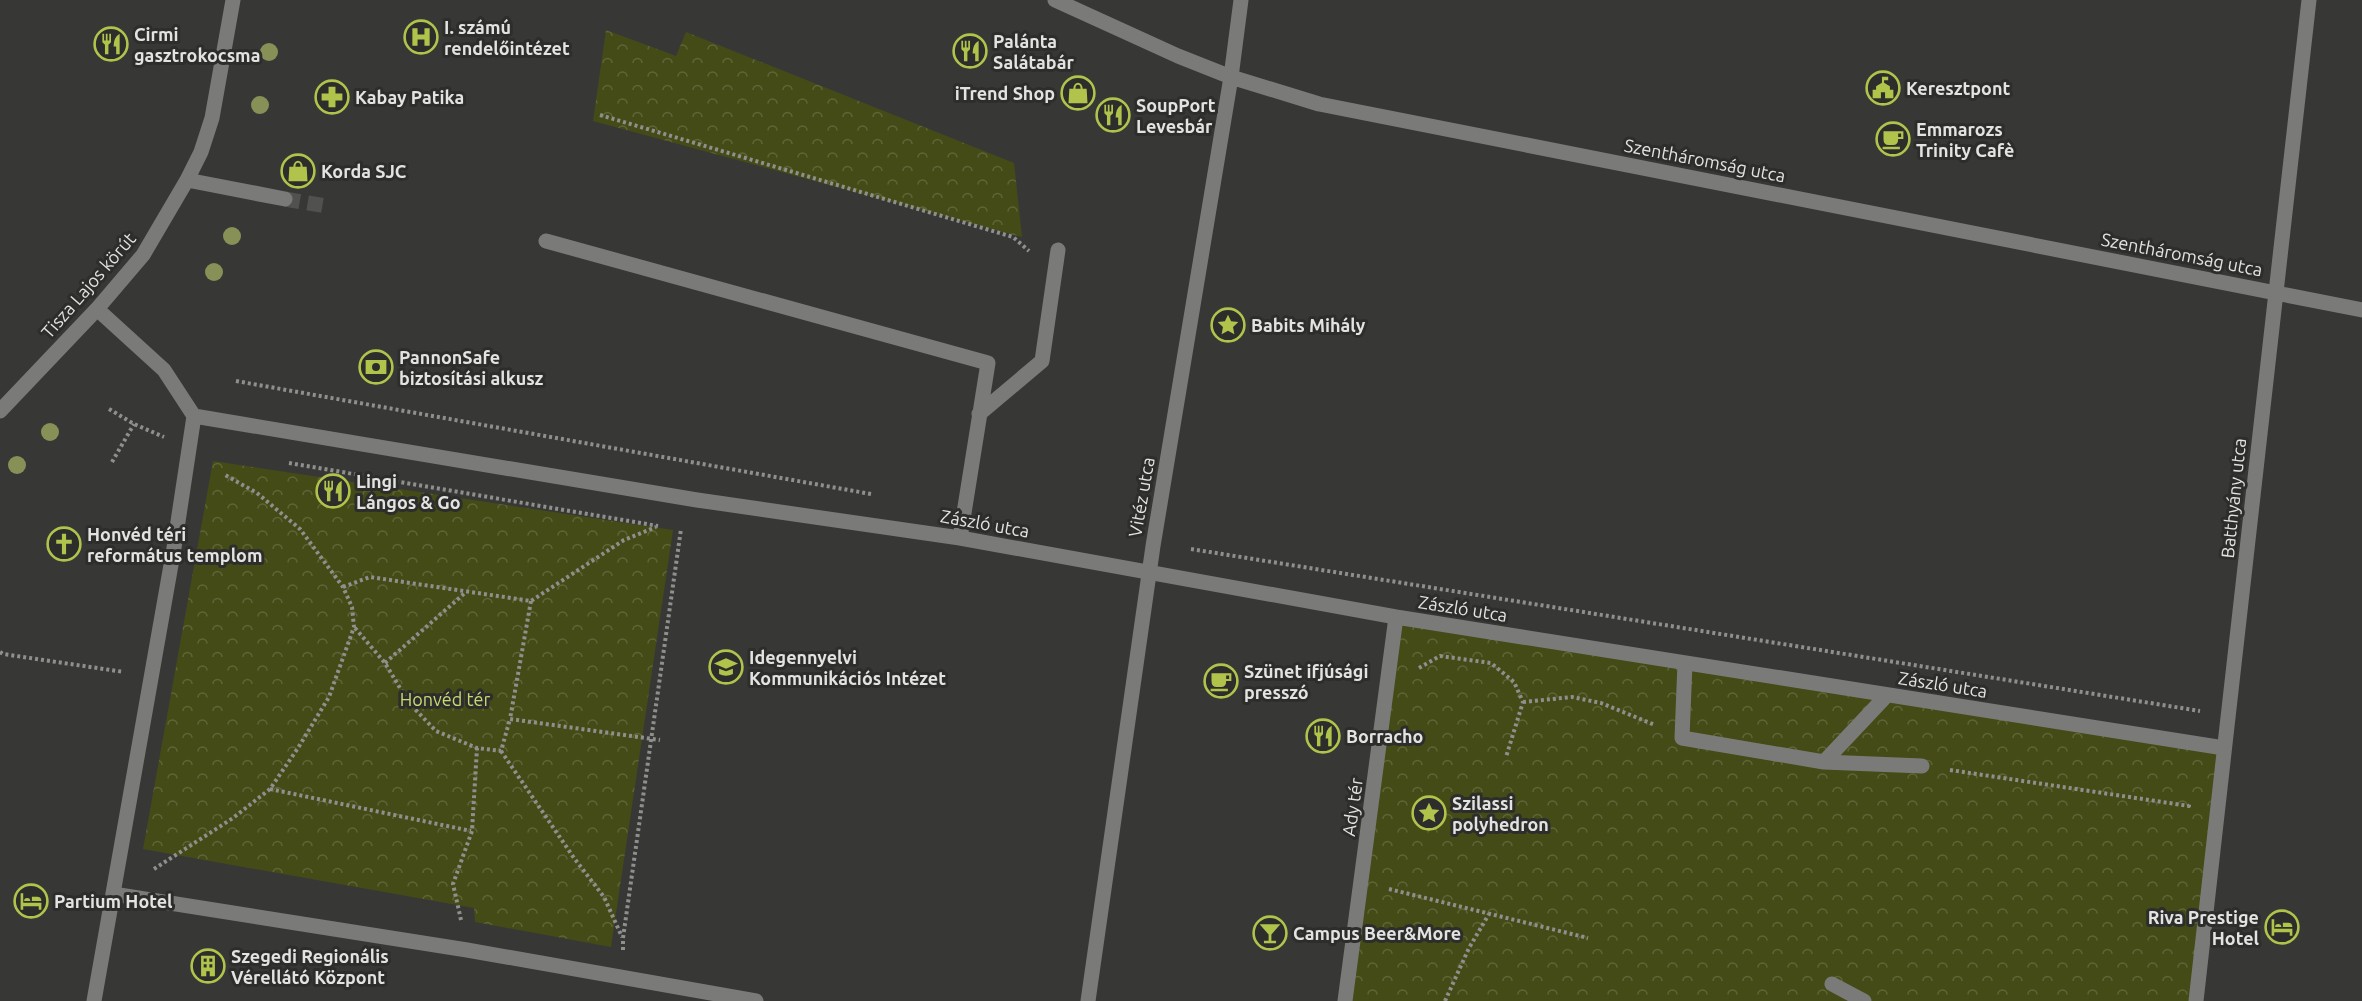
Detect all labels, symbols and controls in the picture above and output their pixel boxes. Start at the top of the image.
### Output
place label: I. számú rendelőintézet [444,17,570,58]
hospital icon: I. számú rendelőintézet [403,19,439,55]
place label: Cirmi gasztrokocsma [134,24,260,65]
restaurant icon: Cirmi gasztrokocsma [93,26,129,62]
place label: Palánta Salátabár [993,31,1074,72]
restaurant icon: Palánta Salátabár [952,33,988,69]
public building icon: Keresztpont [1865,70,1901,106]
shop icon: iTrend Shop [1060,75,1096,111]
place label: Keresztpont [1906,78,2010,98]
pharmacy icon: Kabay Patika [314,79,350,115]
place label: iTrend Shop [955,83,1055,103]
place label: Kabay Patika [355,87,464,107]
place label: SoupPort Levesbár [1136,95,1216,136]
restaurant icon: SoupPort Levesbár [1095,97,1131,133]
place label: Emmarozs Trinity Cafè [1916,119,2014,160]
cafe icon: Emmarozs Trinity Cafè [1875,121,1911,157]
street label: Szentháromság utca [1623,135,1787,185]
shop icon: Korda SJC [280,153,316,189]
place label: Korda SJC [321,161,407,181]
street label: Tisza Lajos körút [37,228,139,342]
street label: Szentháromság utca [2100,229,2264,279]
place icon: Babits Mihály [1210,307,1246,343]
place label: Babits Mihály [1251,315,1366,335]
place label: PannonSafe biztosítási alkusz [399,347,544,388]
bank icon: PannonSafe biztosítási alkusz [358,349,394,385]
street label: Batthyány utca [2217,437,2249,559]
street label: Vitéz utca [1124,456,1158,538]
place label: Lingi Lángos & Go [356,471,461,512]
restaurant icon: Lingi Lángos & Go [315,473,351,509]
street label: Zászló utca [939,505,1031,541]
place label: Honvéd téri református templom [87,524,262,565]
church icon: Honvéd téri református templom [46,526,82,562]
street label: Zászló utca [1417,591,1509,625]
place label: Idegennyelvi Kommunikációs Intézet [749,647,946,688]
school or university icon: Idegennyelvi Kommunikációs Intézet [708,649,744,685]
place label: Szünet ifjúsági presszó [1244,661,1368,702]
cafe icon: Szünet ifjúsági presszó [1203,663,1239,699]
street label: Zászló utca [1897,667,1989,701]
park label: Honvéd tér [400,689,490,709]
restaurant icon: Borracho [1305,718,1341,754]
place label: Borracho [1346,726,1423,746]
street label: Ady tér [1338,776,1366,838]
place label: Szilassi polyhedron [1452,793,1549,834]
place icon: Szilassi polyhedron [1411,795,1447,831]
hotel icon: Partium Hotel [13,883,49,919]
place label: Partium Hotel [54,891,173,911]
place label: Riva Prestige Hotel [2148,907,2260,948]
hotel icon: Riva Prestige Hotel [2264,909,2300,945]
bar icon: Campus Beer&More [1252,915,1288,951]
place label: Campus Beer&More [1293,923,1461,943]
place label: Szegedi Regionális Vérellátó Központ [231,946,389,987]
building icon: Szegedi Regionális Vérellátó Központ [190,948,226,984]

